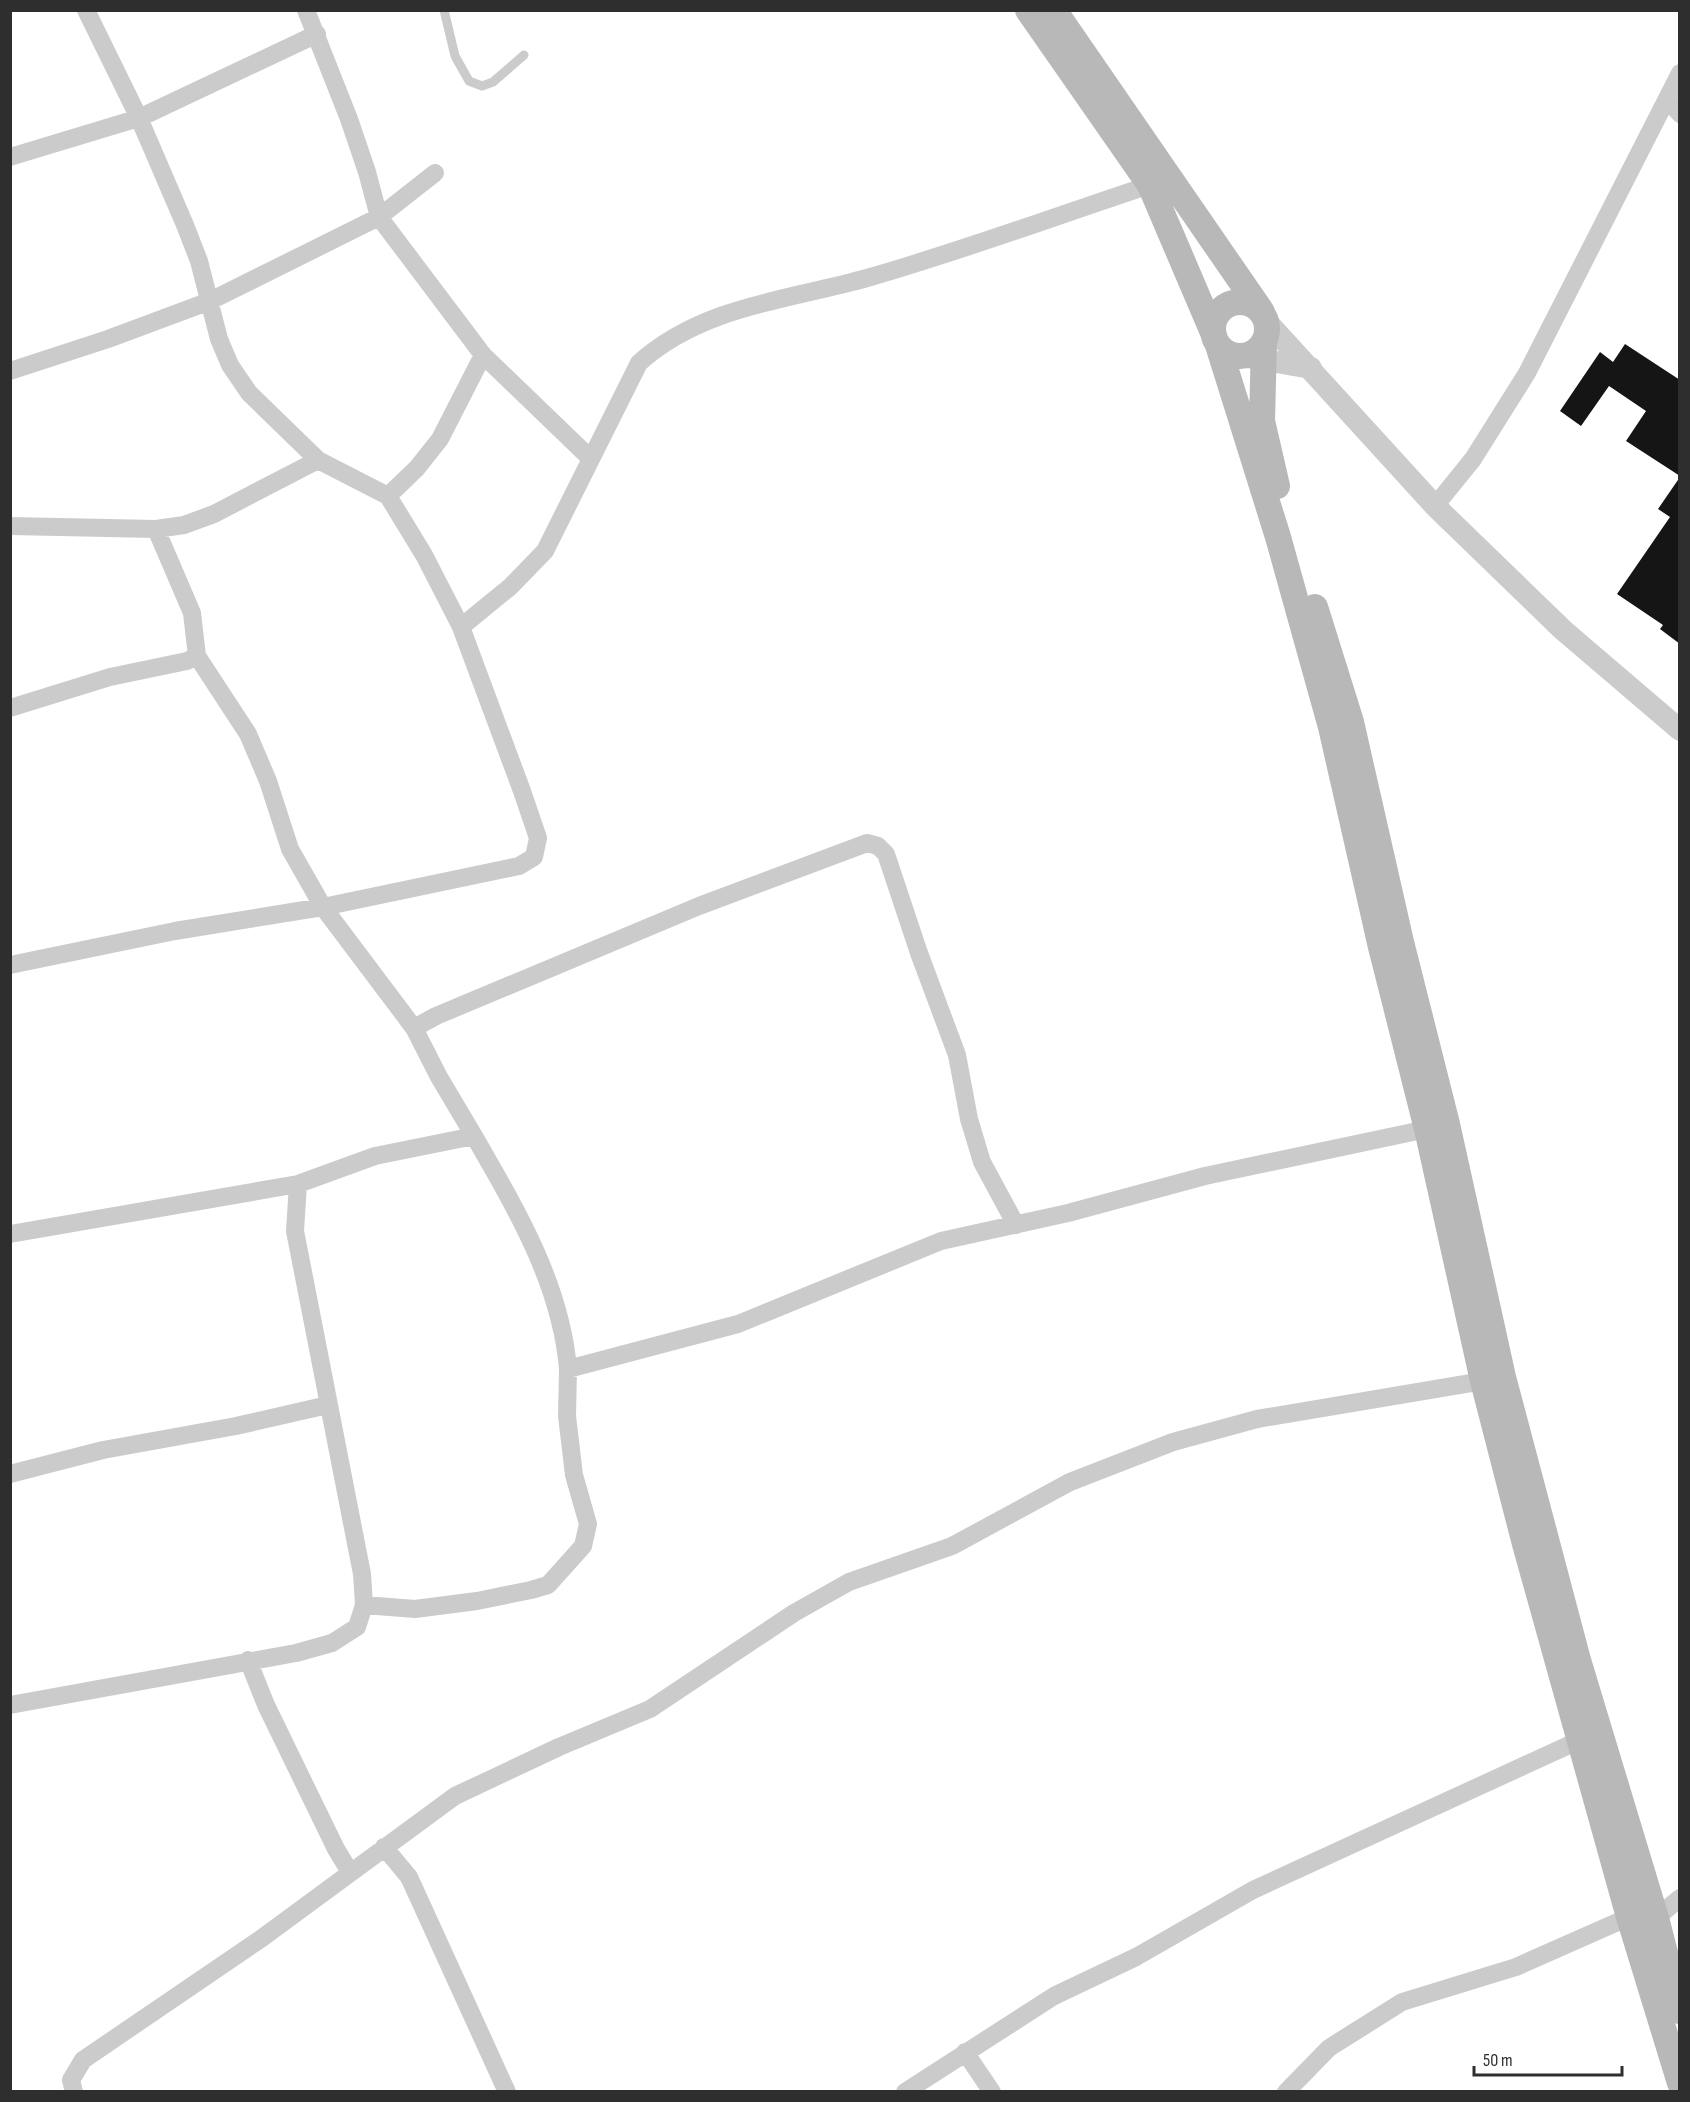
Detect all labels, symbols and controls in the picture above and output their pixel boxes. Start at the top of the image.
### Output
scale bar [1474,2039,1622,2077]
text: 50 m [1483,2050,1513,2071]

